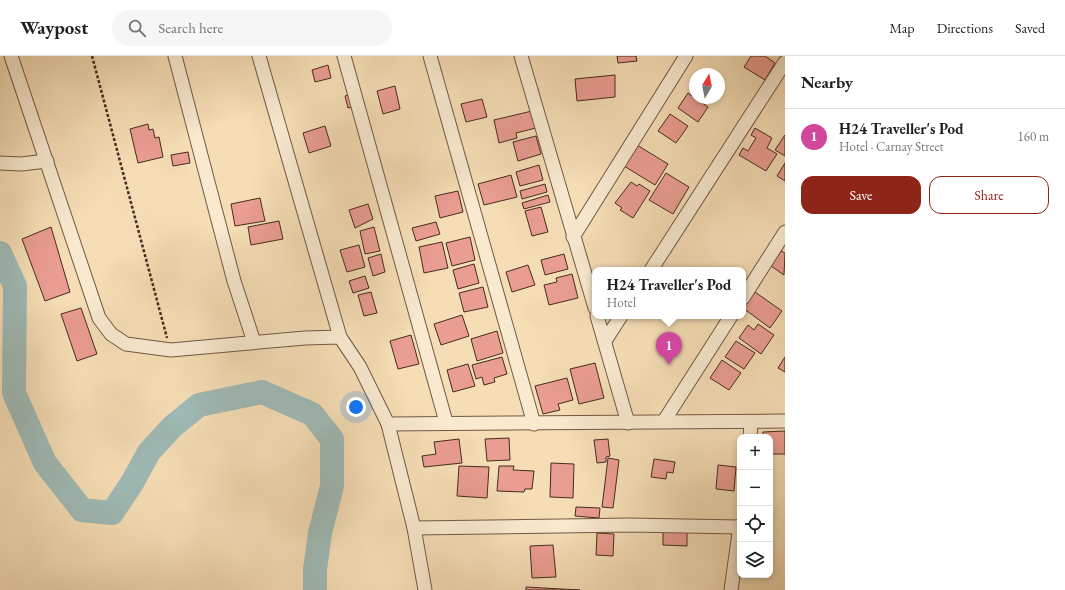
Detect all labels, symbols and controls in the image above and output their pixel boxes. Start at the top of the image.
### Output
search box [112,10,392,46]
text: Waypost [20,15,88,40]
icon: search [126,17,148,39]
text: Search here [158,18,223,37]
text: Map [889,19,915,37]
text: Directions [937,19,993,37]
text: Saved [1015,19,1045,37]
north arrow [689,68,725,104]
text: Nearby [801,71,853,93]
text: H24 Traveller's Pod [839,119,963,138]
text: 1 [811,128,817,145]
text: 160 m [1018,128,1049,145]
text: Hotel · Carnay Street [839,138,944,155]
button: Save [801,176,921,214]
button: Share [929,176,1049,214]
popup [592,267,746,319]
text: H24 Traveller's Pod [607,275,731,294]
text: Hotel [607,294,636,311]
pin: 1 [656,332,682,365]
your location [346,397,366,417]
map controls [737,434,773,578]
button: + [737,434,773,470]
button: − [737,470,773,506]
button: locate [737,506,773,542]
button: layers [737,542,773,578]

